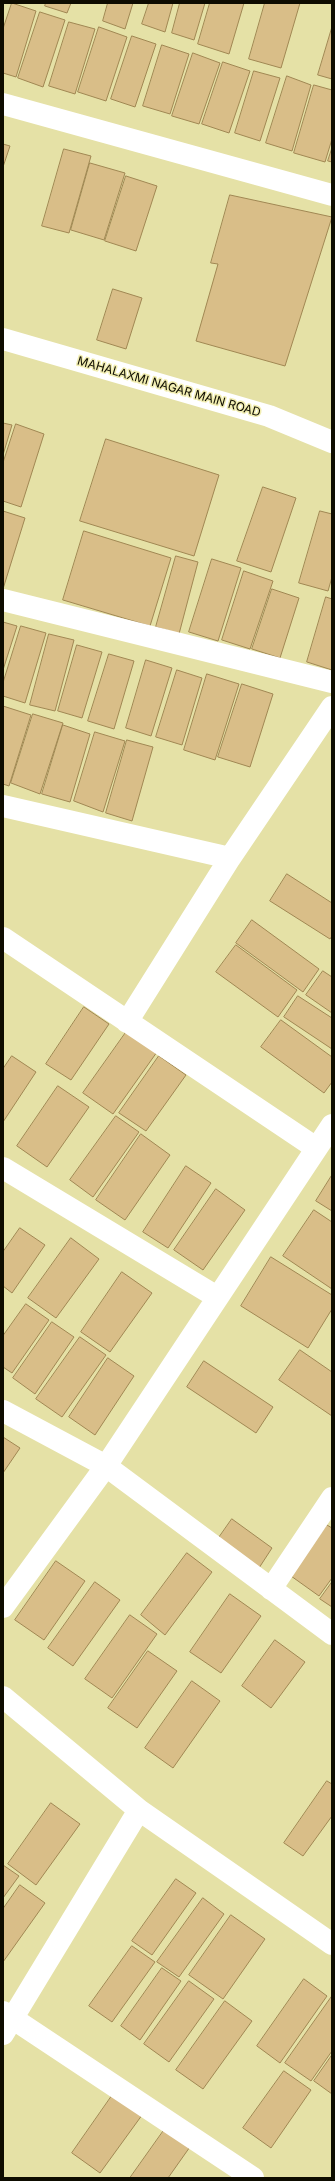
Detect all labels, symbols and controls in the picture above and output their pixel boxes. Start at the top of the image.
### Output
street label: MAHALAXMI NAGAR MAIN ROAD [76,354,262,420]

